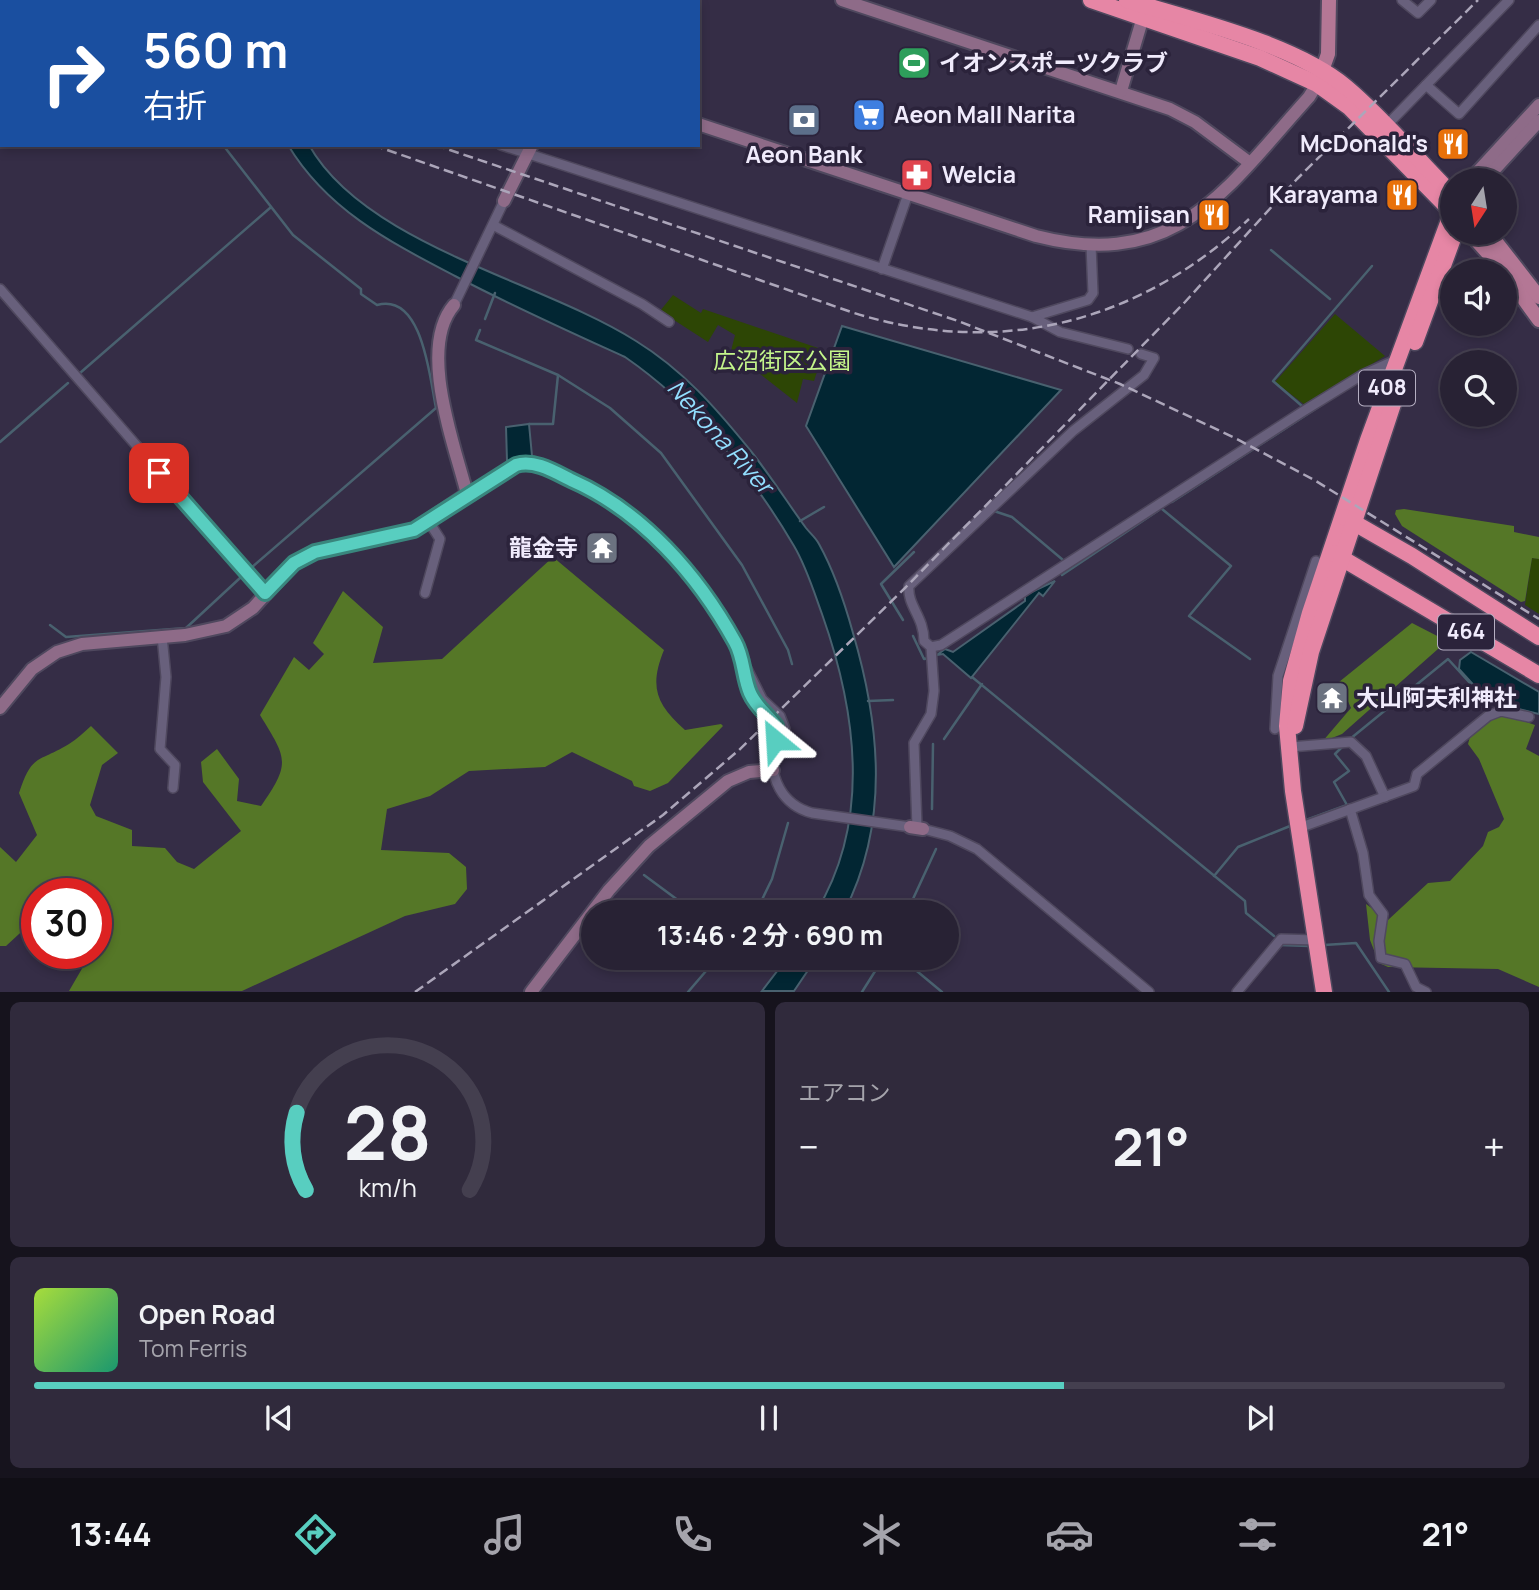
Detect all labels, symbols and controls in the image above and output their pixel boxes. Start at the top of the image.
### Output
text: 560 m [143,16,288,83]
icon: right [28,28,119,119]
sports icon: イオンスポーツクラブ [895,44,933,82]
place label: イオンスポーツクラブ [939,46,1168,78]
text: 右折 [143,83,207,127]
supermarket icon: Aeon Mall Narita [850,96,888,134]
place label: Aeon Mall Narita [894,98,1075,130]
bank icon: Aeon Bank [785,101,823,139]
restaurant icon: McDonald's [1434,125,1472,163]
place label: McDonald's [1300,127,1428,159]
place label: Aeon Bank [746,138,863,170]
pharmacy icon: Welcia [898,156,936,194]
place label: Welcia [942,158,1016,190]
north arrow [1440,168,1517,245]
map controls [1440,168,1517,427]
restaurant icon: Karayama [1383,176,1421,214]
place label: Karayama [1269,178,1378,210]
restaurant icon: Ramjisan [1195,196,1233,234]
place label: Ramjisan [1088,198,1190,230]
button: sound [1440,259,1517,336]
park label: 広沼街区公園 [713,344,851,376]
button: search [1440,350,1517,427]
road number: 408 [1359,370,1415,406]
water label: Nekona River [661,372,784,503]
pin [129,443,189,503]
icon: arrive [140,454,178,492]
temple icon: 龍金寺 [583,529,621,567]
place label: 龍金寺 [509,531,578,563]
road number: 464 [1438,614,1494,650]
temple icon: 大山阿夫利神社 [1313,679,1351,717]
place label: 大山阿夫利神社 [1356,681,1517,713]
position arrow [738,703,812,777]
speed limit sign: 30 [21,878,112,969]
text: 13:46 · 2 分 · 690 m [657,917,883,953]
text: エアコン [799,1076,891,1108]
text: 28 [343,1083,431,1183]
text: 21° [1112,1111,1190,1182]
text: − [799,1120,819,1172]
text: + [1483,1120,1505,1172]
text: km/h [358,1170,416,1205]
text: Open Road [139,1296,275,1332]
text: Tom Ferris [139,1332,247,1364]
icon: previous [260,1399,298,1437]
icon: pause [750,1399,788,1437]
icon: next [1241,1399,1279,1437]
icon: directions [291,1510,340,1559]
icon: music [480,1510,529,1559]
icon: phone [668,1510,717,1559]
icon: climate [857,1510,906,1559]
icon: car [1045,1510,1094,1559]
icon: filters [1233,1510,1282,1559]
text: 13:44 [70,1512,152,1556]
text: 21° [1422,1512,1469,1556]

